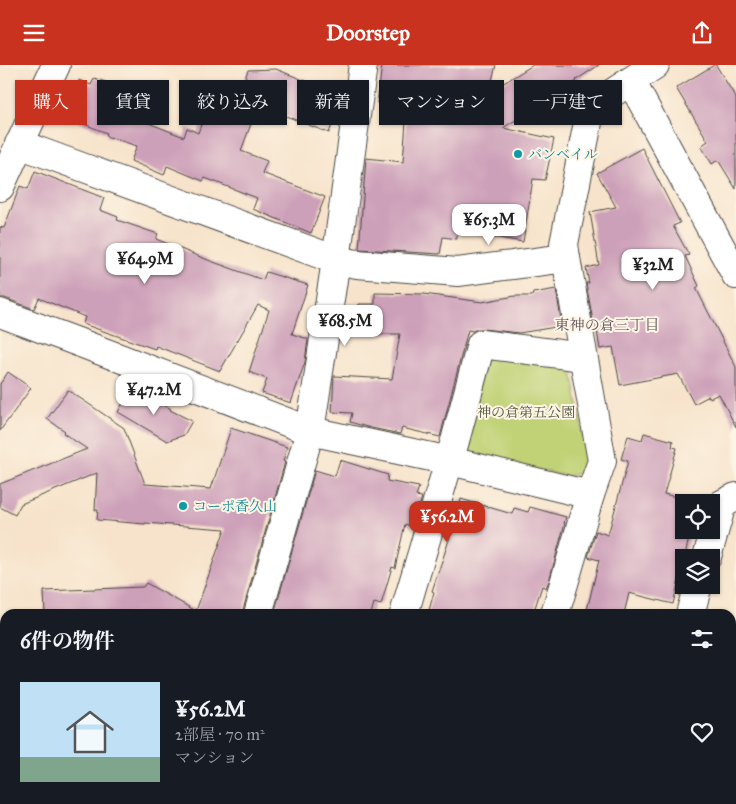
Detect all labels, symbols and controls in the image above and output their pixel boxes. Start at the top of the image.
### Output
icon: menu [20,19,48,47]
text: Doorstep [326,19,410,46]
icon: share [688,19,716,47]
chip: 購入 [15,80,87,125]
chip: 賃貸 [97,80,169,125]
chip: 絞り込み [179,80,287,125]
chip: 新着 [297,80,369,125]
chip: マンション [379,80,504,125]
chip: 一戸建て [514,80,622,125]
place label: バンベイル [528,146,598,163]
marker: バンベイル [512,148,524,160]
pin: ¥65.3M [448,203,530,246]
text: ¥65.3M [463,210,515,229]
pin: ¥64.9M [104,243,186,285]
text: ¥64.9M [117,249,173,268]
pin: ¥32M [623,249,683,291]
text: ¥32M [632,255,674,274]
pin: ¥68.5M [304,305,386,347]
text: ¥68.5M [318,311,372,330]
district label: 東神の倉三丁目 [554,316,660,334]
pin: ¥47.2M [113,373,195,416]
text: ¥47.2M [127,380,181,399]
park label: 神の倉第五公園 [477,404,575,421]
map controls [675,494,720,594]
button: locate [675,494,720,539]
place label: コーポ香久山 [193,498,277,515]
marker: コーポ香久山 [177,500,189,512]
pin: ¥56.2M [406,501,488,543]
text: ¥56.2M [420,507,474,526]
button: layers [675,549,720,594]
icon: filters [688,625,716,653]
text: 6件の物件 [20,628,115,654]
text: ¥56.2M [175,696,246,722]
icon: home [60,702,120,762]
icon: heart [688,718,716,746]
text: 2部屋 · 70 m² [175,725,265,744]
text: マンション [175,748,254,767]

